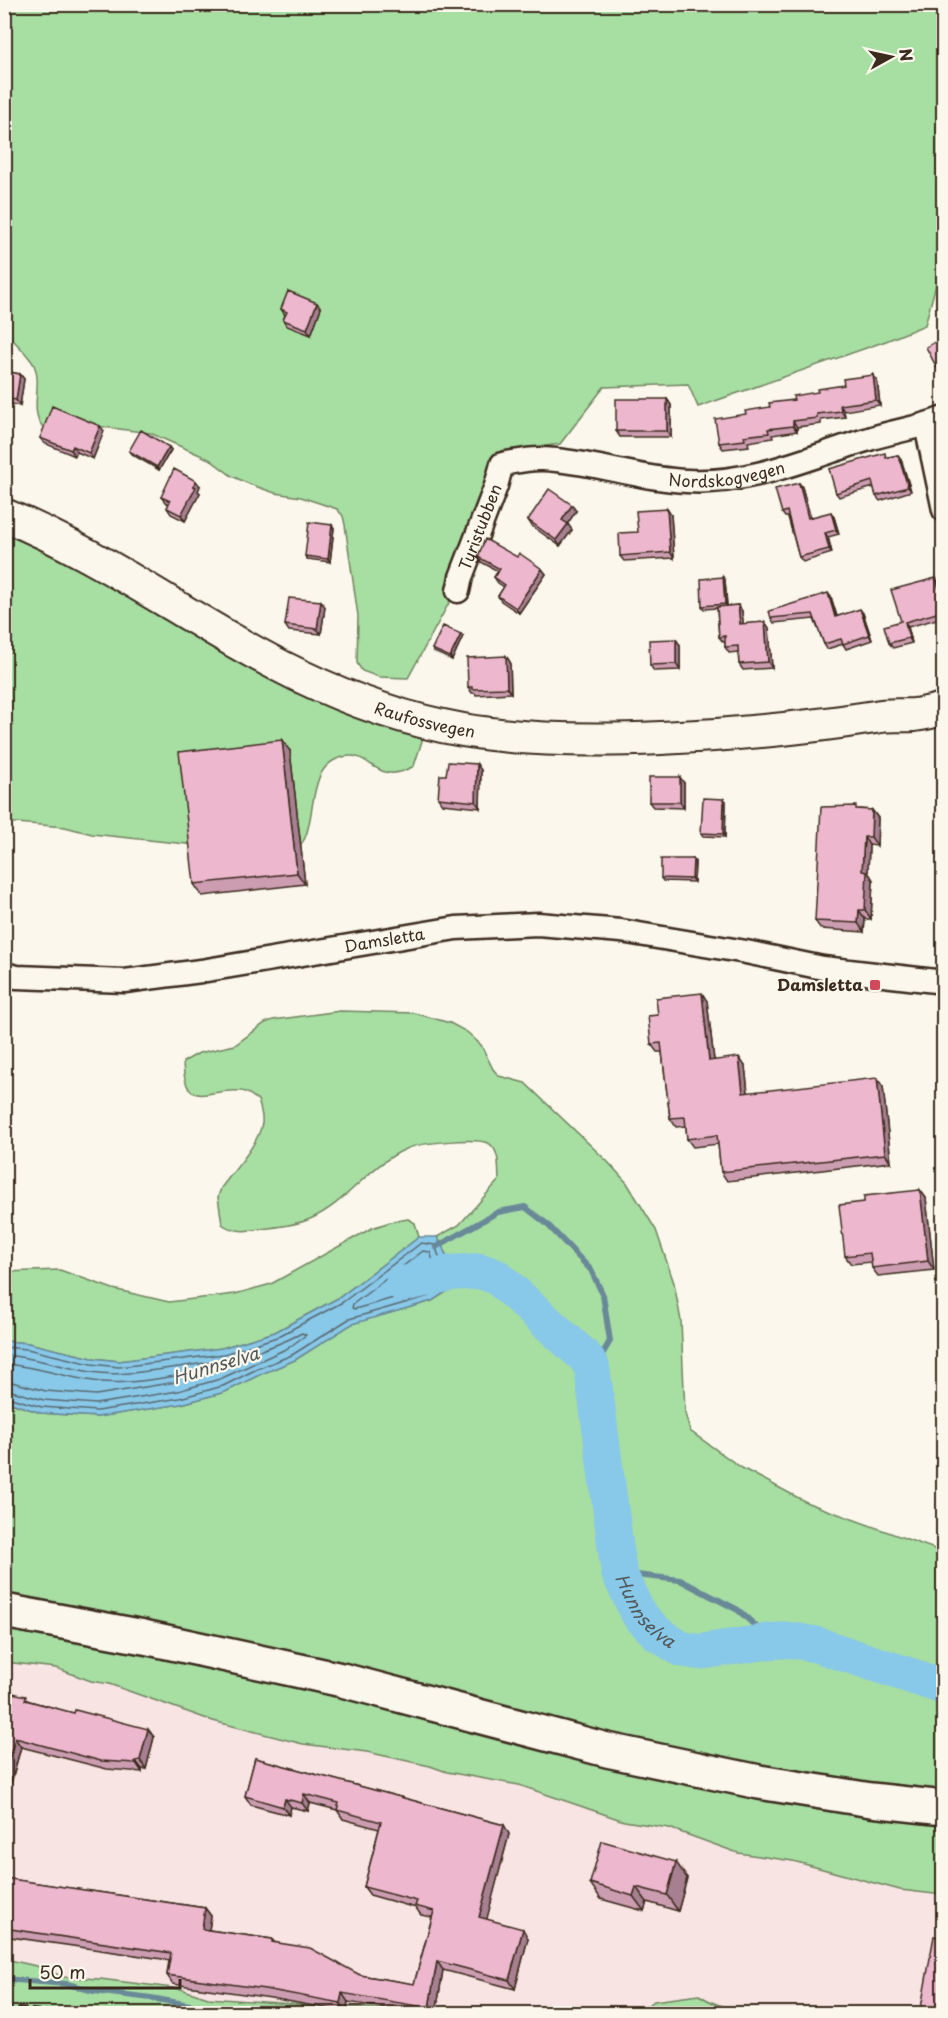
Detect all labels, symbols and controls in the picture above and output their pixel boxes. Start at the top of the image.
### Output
north arrow [861,27,921,87]
text: N [894,47,920,63]
street label: Nordskogvegen [667,454,787,492]
street label: Tyristubben [452,480,507,573]
street label: Raufossvegen [371,695,477,743]
street label: Damsletta [342,920,426,958]
place label: Damsletta [777,972,863,996]
marker: Damsletta [868,978,882,992]
water label: Hunnselva [169,1338,263,1391]
water label: Hunnselva [609,1568,682,1654]
scale bar [30,1952,180,1990]
text: 50 m [39,1958,86,1985]

